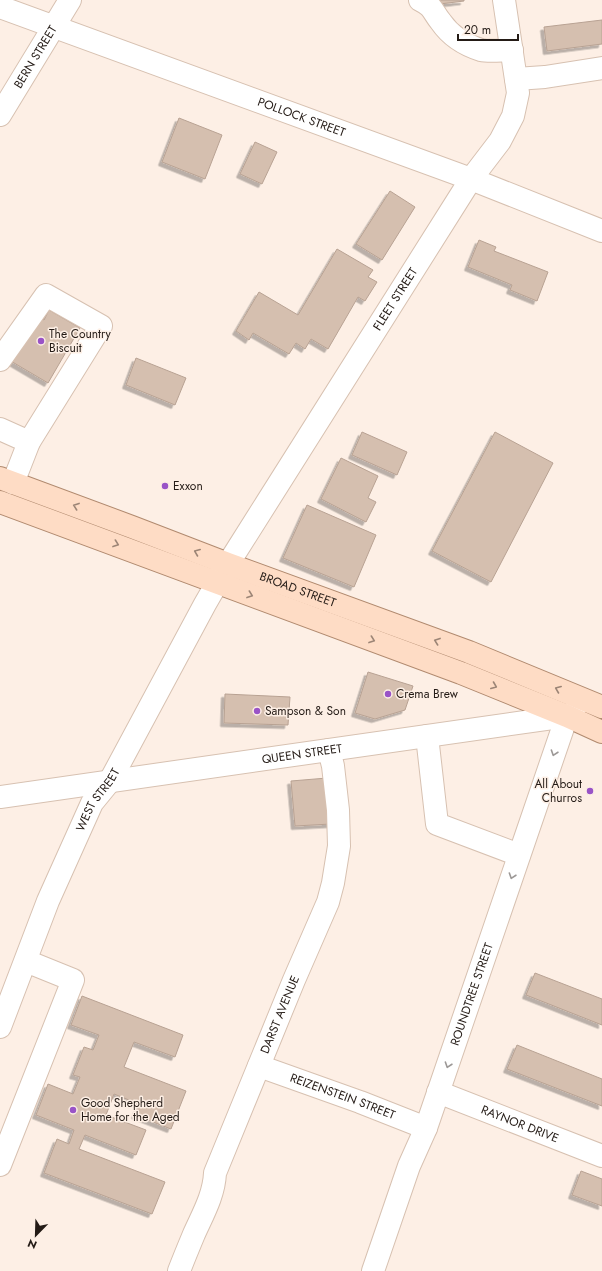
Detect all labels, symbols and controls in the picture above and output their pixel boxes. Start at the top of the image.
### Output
scale bar [458,16,518,42]
text: 20 m [464,21,491,39]
street label: BERN STREET [9,22,62,92]
street label: POLLOCK STREET [255,93,348,142]
street label: FLEET STREET [369,264,422,334]
place label: The Country Biscuit [49,325,111,357]
marker: The Country Biscuit [36,336,46,346]
place label: Exxon [173,477,203,495]
marker: Exxon [160,481,170,491]
one-way arrow [72,502,79,510]
one-way arrow [112,540,119,548]
one-way arrow [194,549,201,557]
street label: BROAD STREET [257,567,339,612]
one-way arrow [247,590,254,599]
one-way arrow [369,636,376,644]
one-way arrow [434,637,441,645]
one-way arrow [490,682,497,690]
place label: Crema Brew [396,685,459,703]
one-way arrow [555,686,562,694]
marker: Crema Brew [383,689,393,699]
place label: Sampson & Son [265,702,346,720]
marker: Sampson & Son [252,706,262,716]
street label: QUEEN STREET [261,739,344,768]
one-way arrow [550,749,559,756]
street label: WEST STREET [71,765,124,834]
place label: All About Churros [534,775,582,807]
marker: All About Churros [585,786,595,796]
one-way arrow [508,872,516,879]
street label: ROUNDTREE STREET [446,940,498,1048]
street label: DARST AVENUE [256,973,304,1056]
one-way arrow [444,1062,452,1069]
street label: REIZENSTEIN STREET [287,1069,398,1124]
place label: Good Shepherd Home for the Aged [81,1094,180,1126]
street label: RAYNOR DRIVE [478,1101,561,1147]
marker: Good Shepherd Home for the Aged [68,1105,78,1115]
north arrow [16,1215,56,1255]
text: N [25,1235,39,1253]

